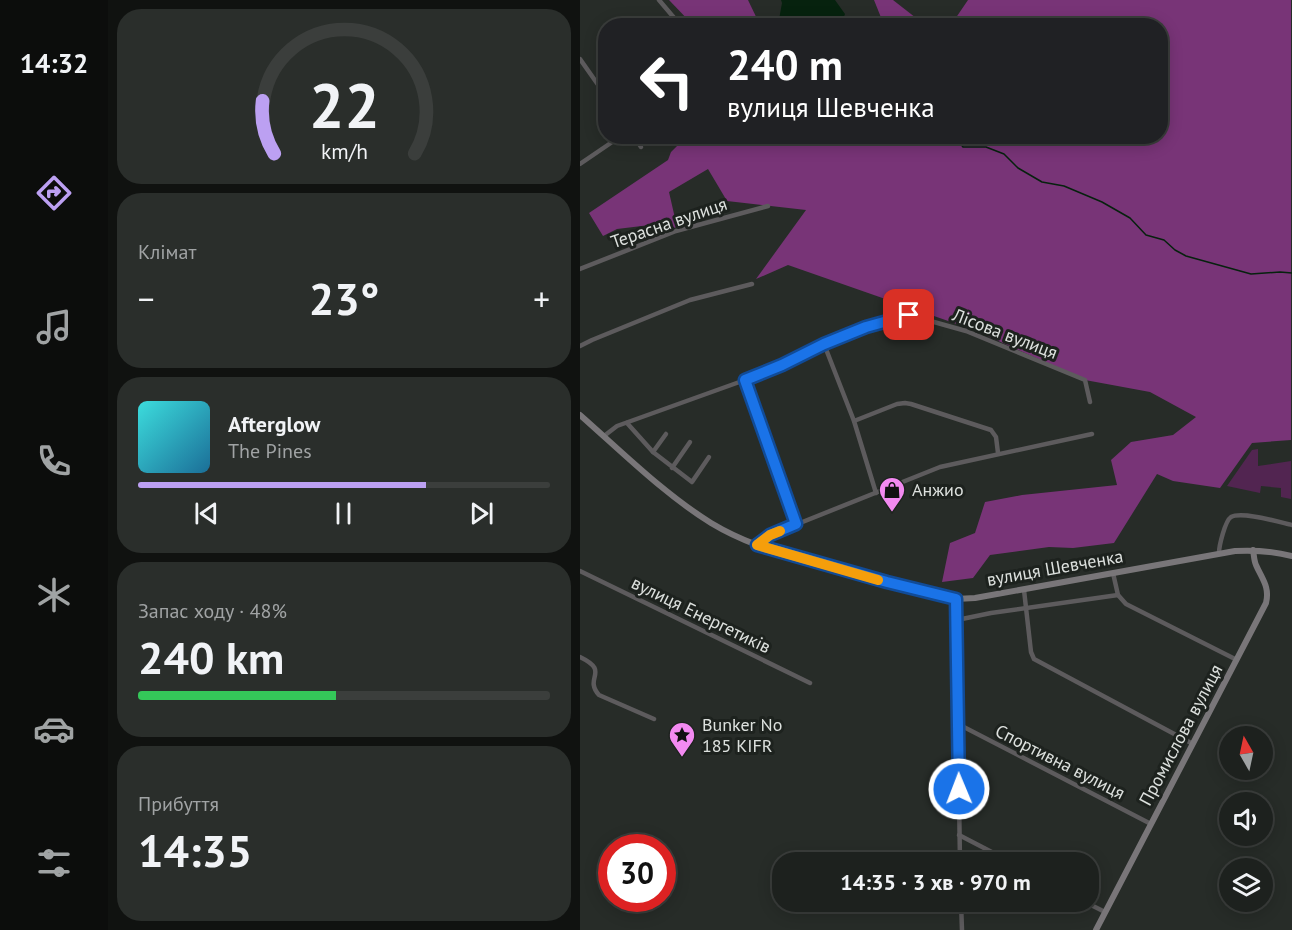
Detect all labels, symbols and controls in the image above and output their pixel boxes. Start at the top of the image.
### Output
text: 240 m [727,37,843,92]
icon: left [628,42,706,120]
text: 14:32 [20,46,88,80]
text: 22 [309,64,379,145]
text: вулиця Шевченка [727,90,935,124]
text: km/h [320,137,367,165]
icon: directions [33,172,75,214]
street label: Терасна вулиця [608,192,730,253]
text: Клімат [138,239,196,265]
text: 23° [309,269,379,327]
text: − [138,277,155,320]
text: + [533,277,550,320]
pin [883,289,934,340]
icon: arrive [892,298,925,331]
street label: Лісова вулиця [949,303,1061,364]
icon: music [33,306,75,348]
text: Afterglow [228,410,320,438]
text: The Pines [228,438,312,464]
icon: phone [33,440,75,482]
shop icon: Анжио [877,475,907,513]
place label: Анжио [912,478,964,501]
icon: previous [190,497,223,530]
icon: pause [327,497,360,530]
icon: next [465,497,498,530]
street label: вулиця Шевченка [985,544,1125,591]
street label: вулиця Енергетиків [628,571,775,658]
icon: climate [33,574,75,616]
text: Запас ходу · 48% [138,598,287,624]
text: 240 km [138,628,284,686]
street label: Промислова вулиця [1134,660,1227,809]
icon: car [33,708,75,750]
place label: Bunker No 185 KIFR [702,713,782,757]
street label: Спортивна вулиця [991,719,1129,804]
place icon: Bunker No 185 KIFR [667,720,697,758]
north arrow [1219,726,1273,780]
map controls [1219,726,1273,912]
position arrow [927,757,991,821]
text: Прибуття [138,791,219,817]
button: sound [1219,792,1273,846]
text: 14:35 [138,821,252,879]
speed limit sign: 30 [598,834,676,912]
icon: filters [33,842,75,884]
button: layers [1219,858,1273,912]
text: 14:35 · 3 хв · 970 m [840,868,1031,896]

